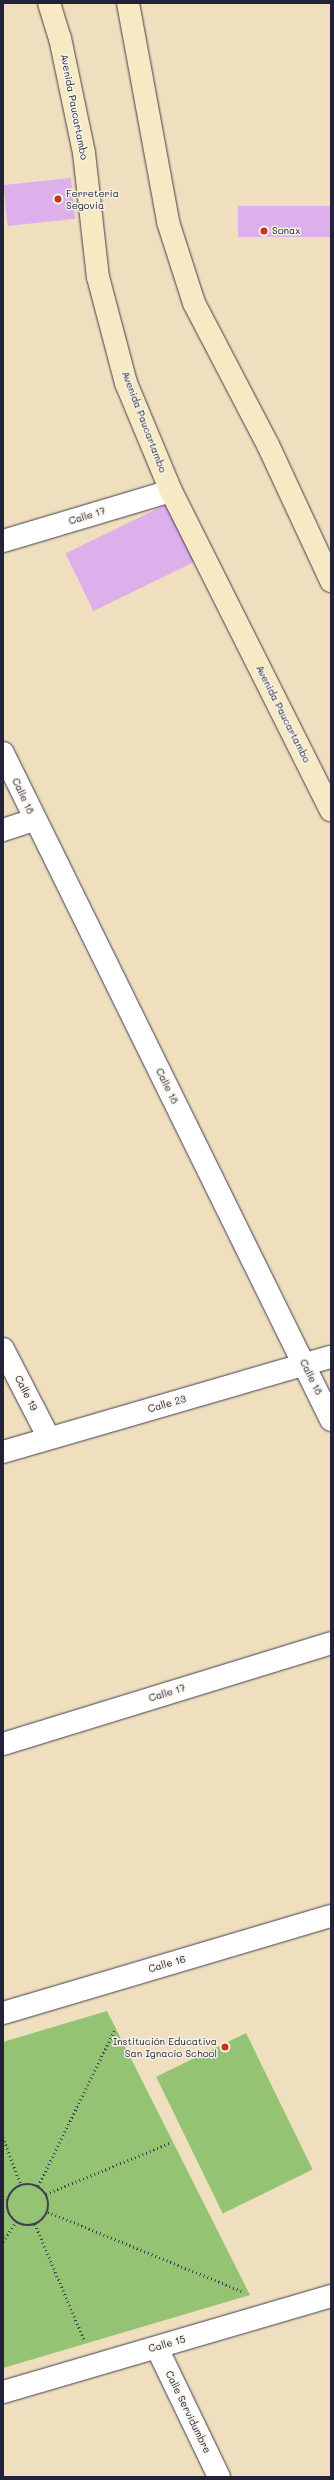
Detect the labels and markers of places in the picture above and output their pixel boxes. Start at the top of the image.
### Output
place label: Ferreteria Segovia [66,187,119,210]
marker: Ferreteria Segovia [53,194,63,204]
place label: Sonax [272,225,300,237]
marker: Sonax [259,226,269,236]
place label: Institución Educativa San Ignacio School [113,2035,217,2058]
marker: Institución Educativa San Ignacio School [220,2042,230,2052]

